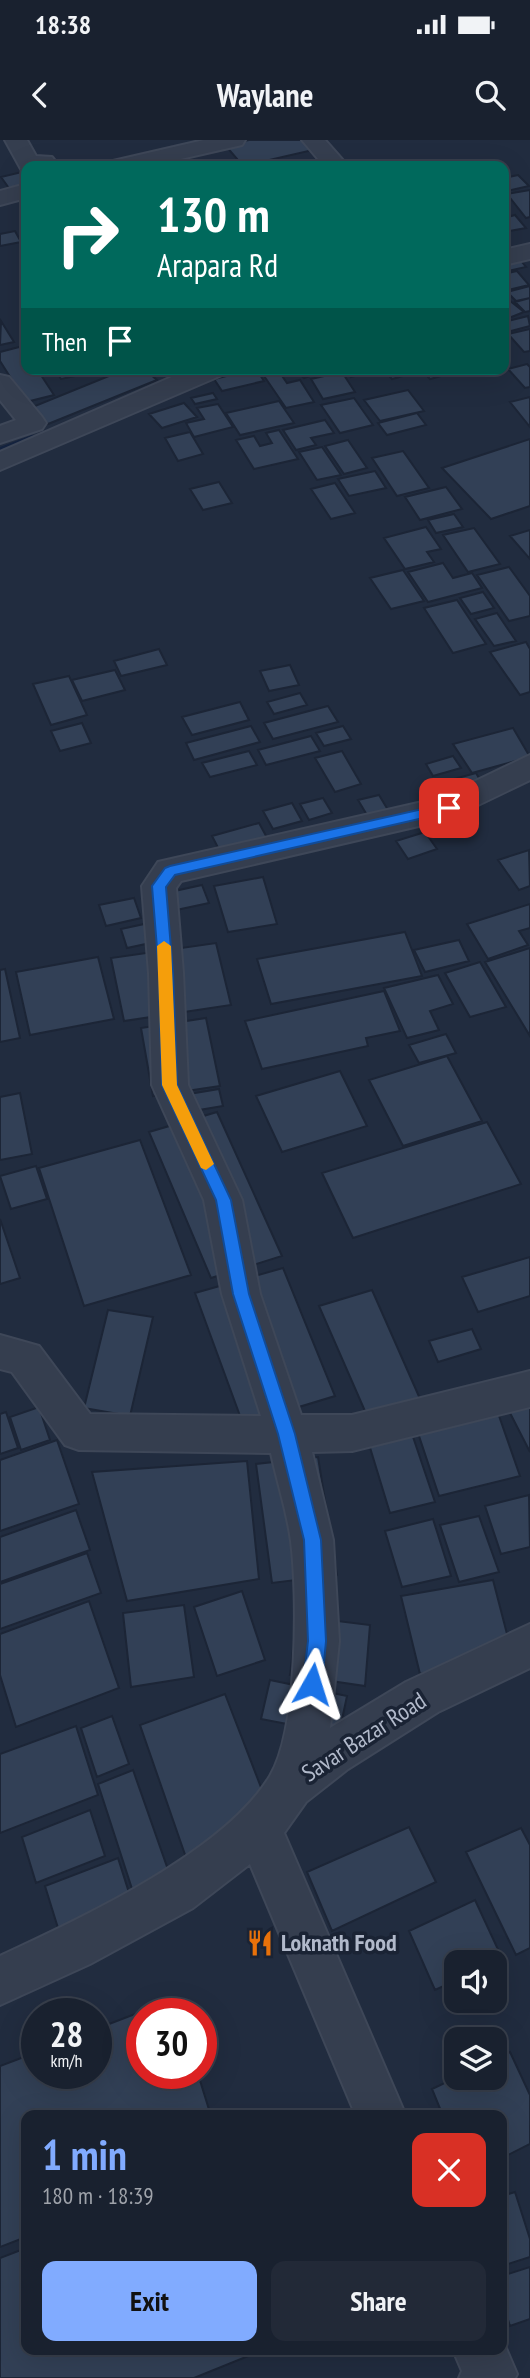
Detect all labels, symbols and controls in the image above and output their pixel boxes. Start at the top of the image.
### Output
text: 18:38 [35,8,91,41]
text: Waylane [217,74,313,116]
icon: back [21,76,59,114]
icon: search [471,76,509,114]
text: 130 m [157,182,270,246]
icon: right [42,189,133,280]
text: Arapara Rd [157,244,278,286]
icon: arrive [101,322,139,360]
text: Then [42,325,87,358]
pin [419,778,479,838]
icon: arrive [430,789,468,827]
position arrow [275,1647,349,1721]
street label: Savar Bazar Road [296,1685,432,1788]
place label: Loknath Food [281,1927,397,1958]
restaurant icon: Loknath Food [245,1928,275,1958]
map controls [444,1950,507,2090]
button: sound [444,1950,507,2013]
speed limit sign: 30 [126,1998,217,2089]
text: 28 [50,2011,83,2057]
button: layers [444,2027,507,2090]
text: km/h [51,2049,82,2072]
text: 1 min [42,2127,127,2182]
button: close [412,2133,486,2207]
text: 180 m · 18:39 [42,2181,154,2210]
button: Exit [42,2261,257,2341]
button: Share [271,2261,486,2341]

